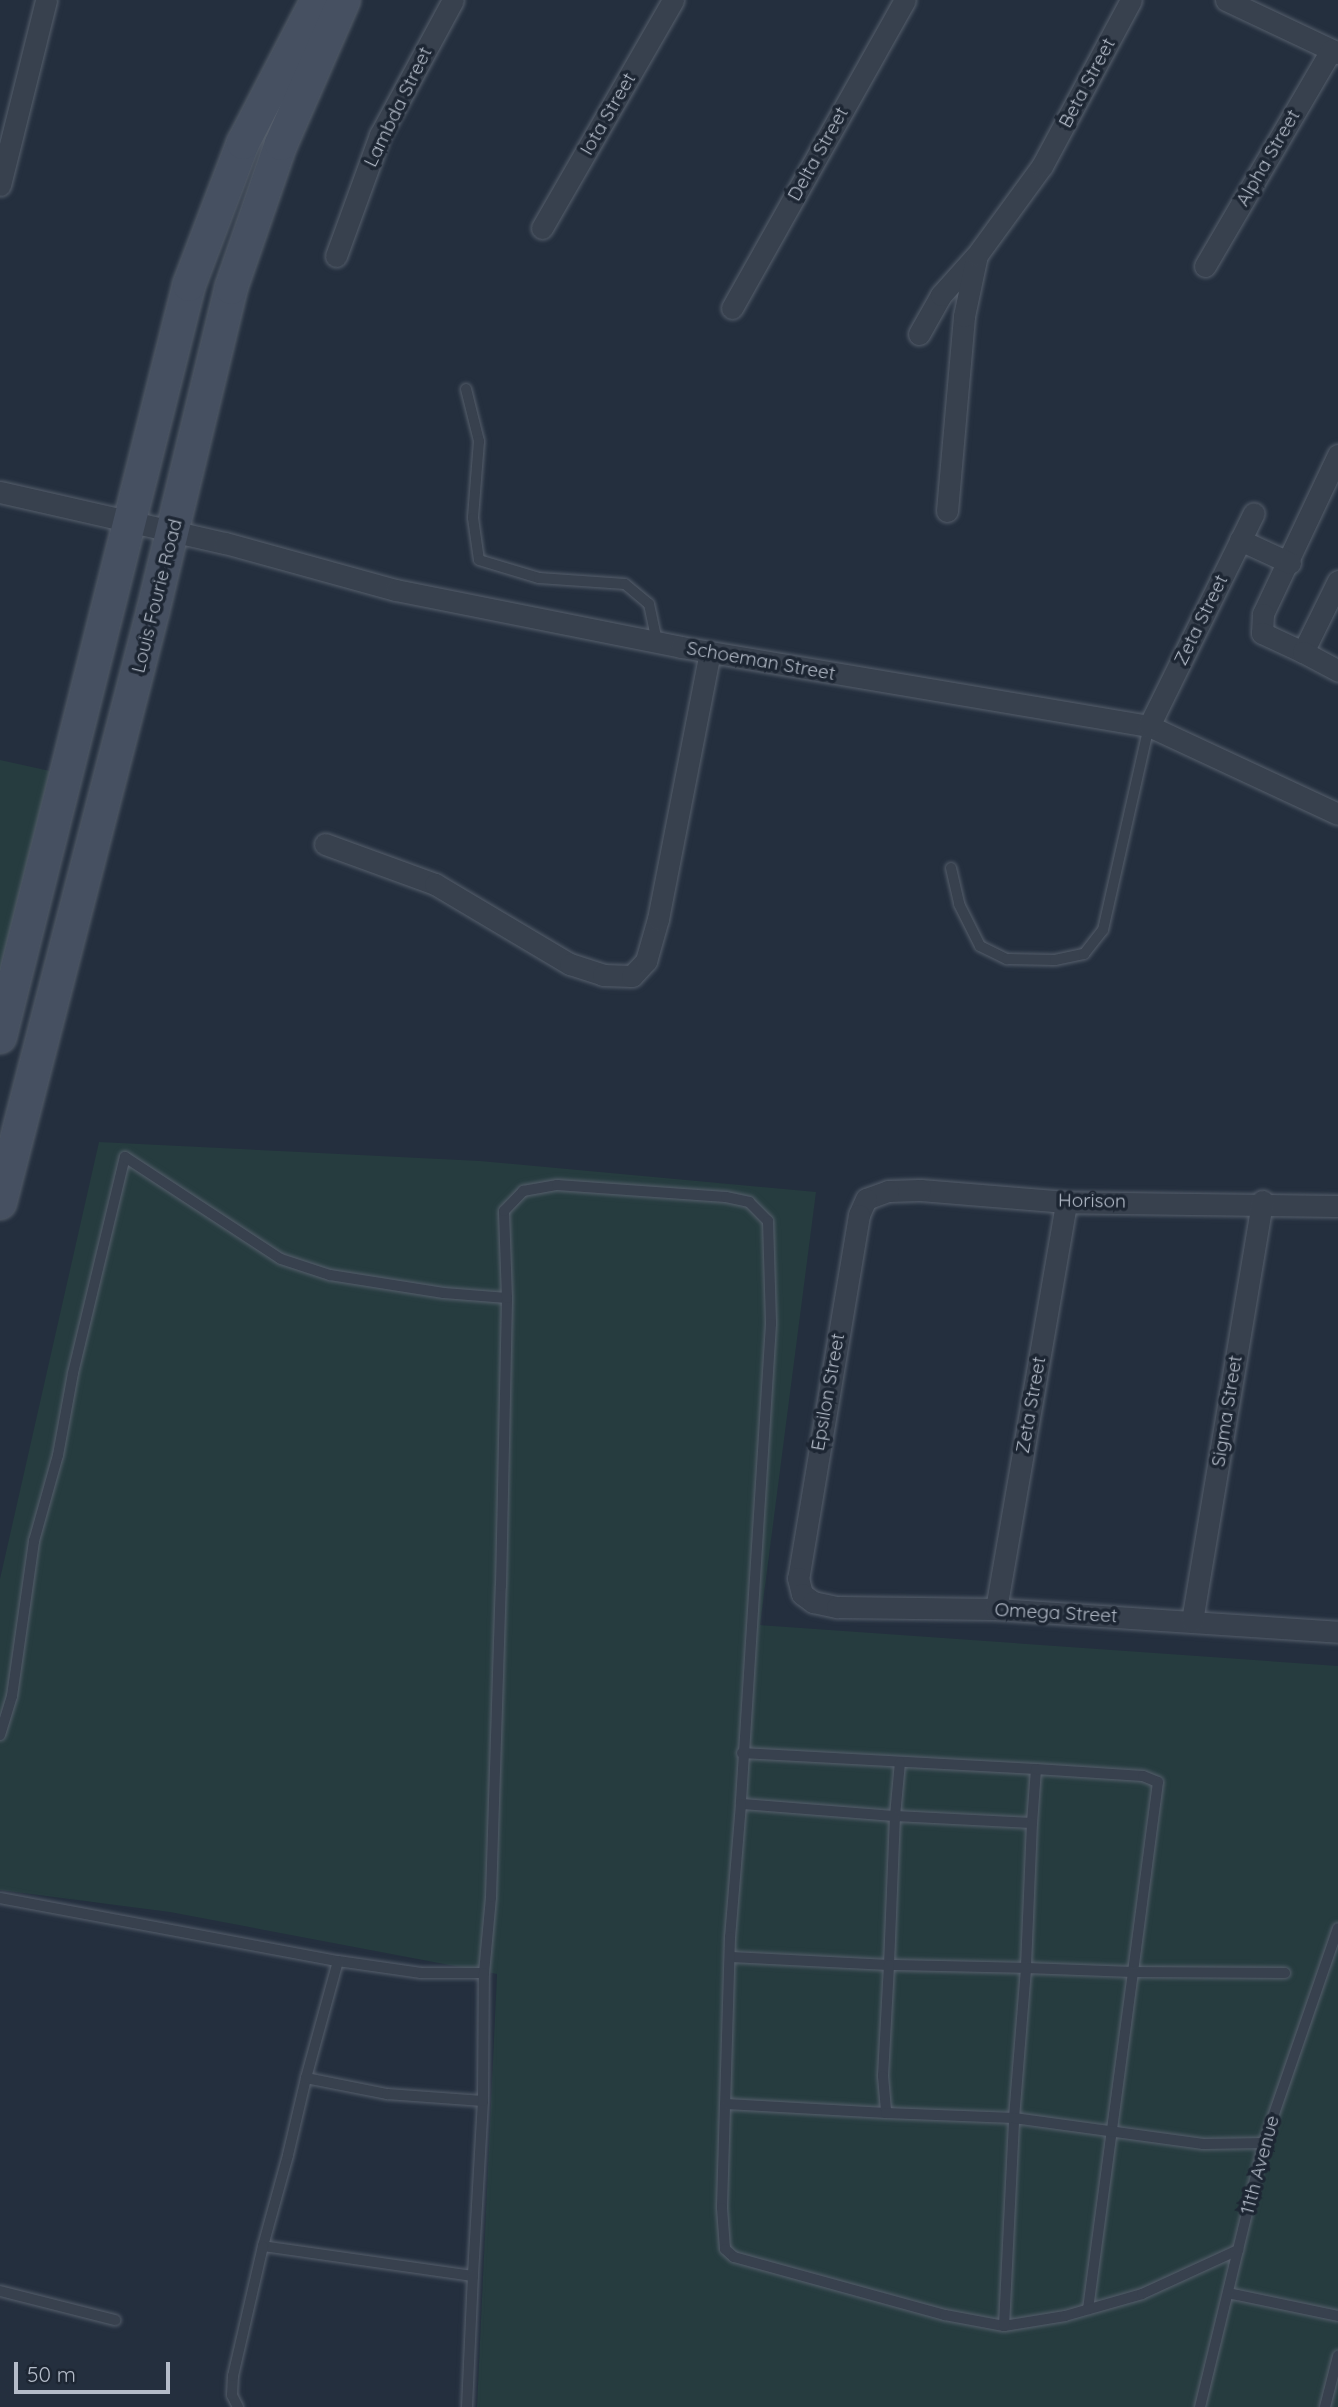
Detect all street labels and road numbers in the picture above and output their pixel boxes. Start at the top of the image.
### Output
street label: Beta Street [1054,34,1120,132]
street label: Lambda Street [359,43,437,171]
street label: Iota Street [575,69,641,159]
street label: Delta Street [783,103,853,205]
street label: Alpha Street [1231,106,1305,210]
street label: Louis Fourie Road [127,517,187,675]
street label: Zeta Street [1169,571,1233,669]
street label: Schoeman Street [685,637,837,685]
street label: Horison [1058,1189,1126,1213]
street label: Epsilon Street [806,1331,850,1453]
street label: Sigma Street [1207,1354,1247,1468]
street label: Zeta Street [1011,1355,1051,1455]
street label: Omega Street [994,1598,1118,1628]
street label: 11th Avenue [1236,2113,1284,2217]

